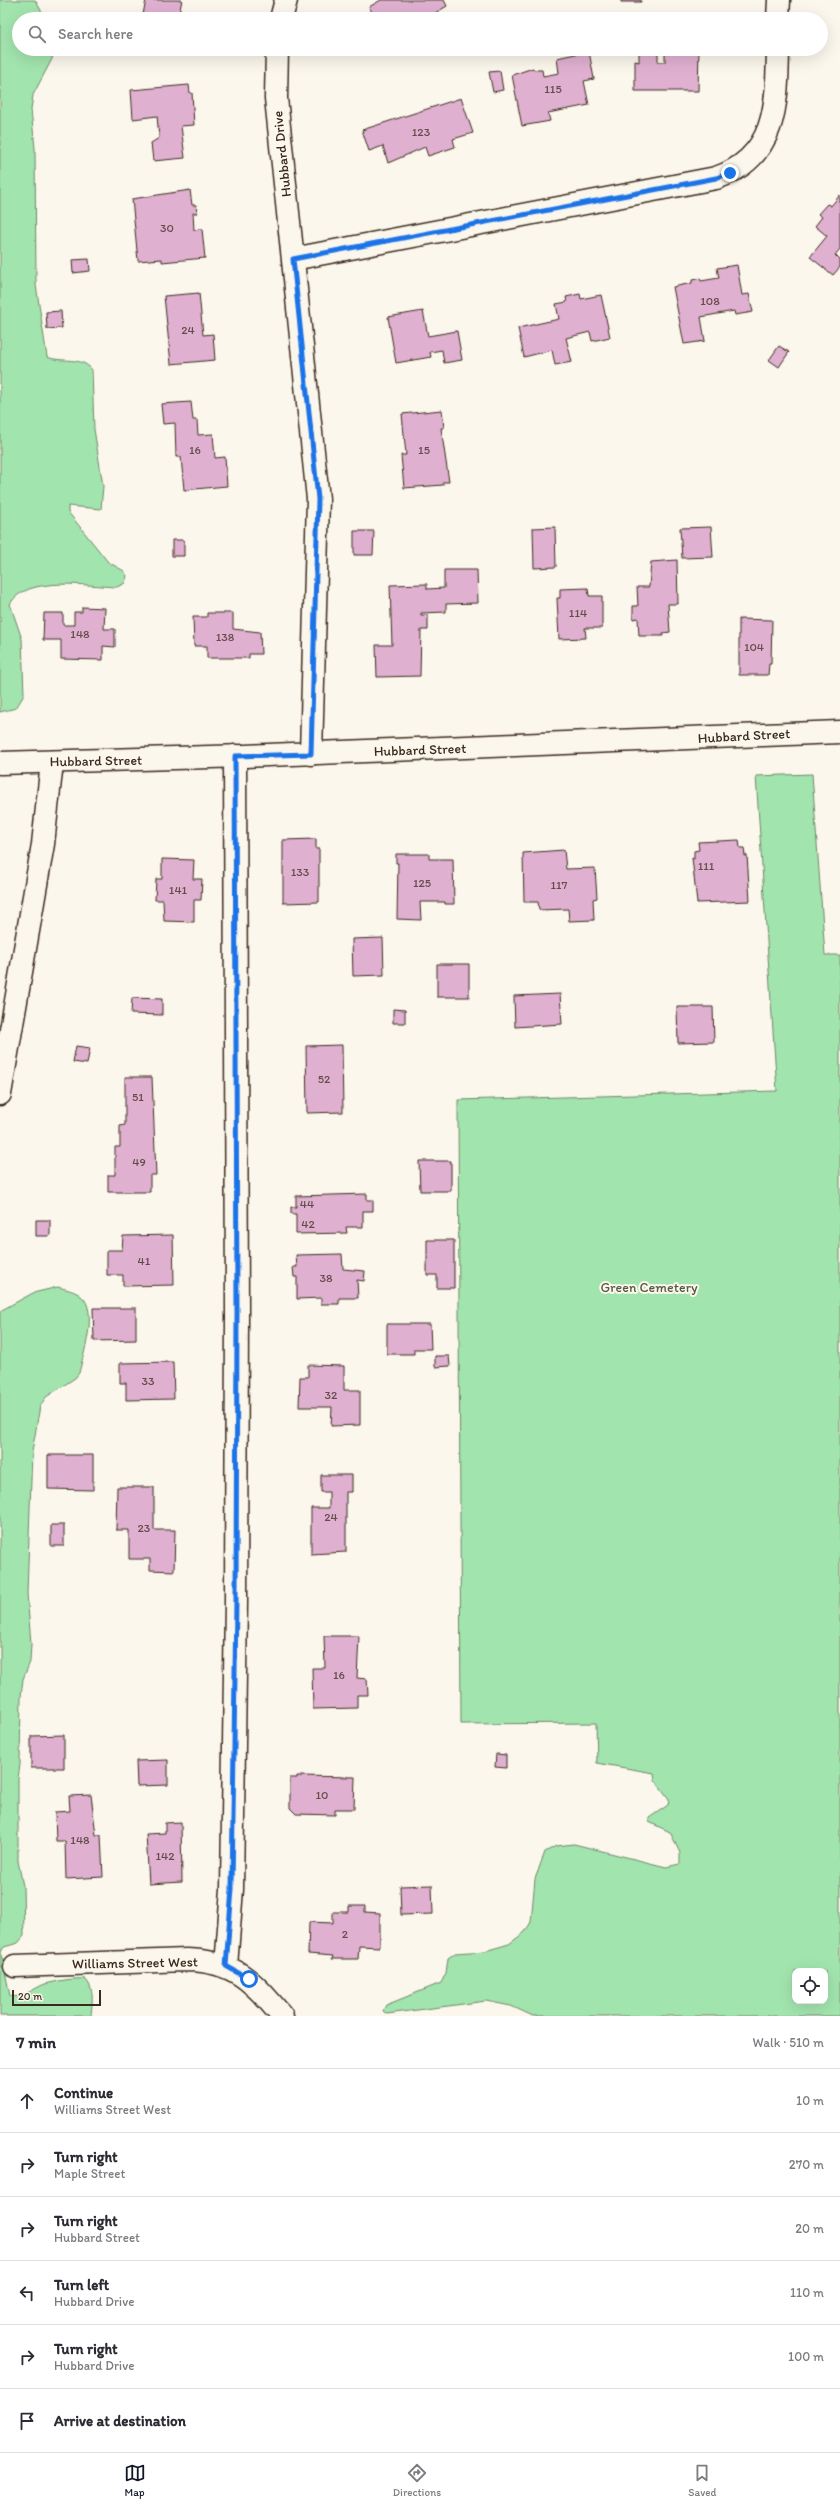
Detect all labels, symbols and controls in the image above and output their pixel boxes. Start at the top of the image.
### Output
search box [12,12,828,56]
icon: search [26,23,48,45]
text: Search here [58,25,133,43]
house number: 115 [544,82,562,96]
street label: Hubbard Drive [269,110,295,198]
house number: 123 [412,125,431,139]
route end [721,164,739,182]
house number: 30 [160,221,174,235]
house number: 108 [700,294,720,308]
house number: 24 [181,323,195,337]
house number: 16 [189,443,201,457]
house number: 15 [418,443,430,457]
house number: 114 [569,606,587,620]
house number: 148 [70,627,90,641]
house number: 138 [216,630,235,644]
house number: 104 [744,640,764,654]
street label: Hubbard Street [697,725,791,747]
street label: Hubbard Street [373,740,467,760]
street label: Hubbard Street [50,752,142,770]
house number: 111 [698,859,715,873]
house number: 133 [291,865,310,879]
house number: 125 [413,876,431,890]
house number: 117 [550,878,568,892]
house number: 141 [169,883,188,897]
house number: 52 [318,1072,331,1086]
house number: 51 [132,1090,144,1104]
house number: 49 [132,1155,146,1169]
house number: 44 [300,1197,314,1211]
house number: 42 [301,1217,315,1231]
house number: 41 [138,1254,151,1268]
house number: 38 [319,1271,333,1285]
park label: Green Cemetery [600,1279,698,1296]
house number: 33 [141,1374,155,1388]
house number: 32 [325,1388,338,1402]
house number: 24 [324,1510,338,1524]
house number: 23 [138,1521,151,1535]
house number: 16 [333,1668,345,1682]
house number: 10 [316,1788,328,1802]
house number: 148 [70,1833,90,1847]
house number: 142 [155,1849,175,1863]
house number: 2 [342,1927,349,1941]
street label: Williams Street West [72,1953,198,1973]
map controls [792,1968,828,2004]
button: locate [792,1968,828,2004]
route start [240,1970,258,1988]
scale bar [12,1988,101,2007]
text: 20 m [18,1990,42,2003]
text: 7 min [16,2032,56,2052]
text: Walk · 510 m [753,2035,824,2050]
text: Continue [54,2084,113,2102]
icon: ahead [16,2090,38,2112]
text: 10 m [796,2093,824,2108]
text: Williams Street West [54,2102,171,2117]
text: Turn right [54,2148,118,2166]
icon: right [16,2154,38,2176]
text: 270 m [789,2157,824,2172]
text: Maple Street [54,2166,125,2181]
text: Turn right [54,2212,118,2230]
icon: right [16,2218,38,2240]
text: 20 m [795,2221,824,2236]
text: Hubbard Street [54,2230,140,2245]
text: Turn left [54,2276,109,2294]
icon: left [16,2282,38,2304]
text: 110 m [790,2285,824,2300]
text: Hubbard Drive [54,2294,134,2309]
text: Turn right [54,2340,118,2358]
icon: right [16,2346,38,2368]
text: 100 m [788,2349,824,2364]
text: Hubbard Drive [54,2358,134,2373]
icon: arrive [16,2410,38,2432]
text: Arrive at destination [54,2412,186,2430]
tab: Map [124,2462,146,2499]
tab: Directions [393,2462,441,2499]
tab: Saved [688,2462,716,2499]

